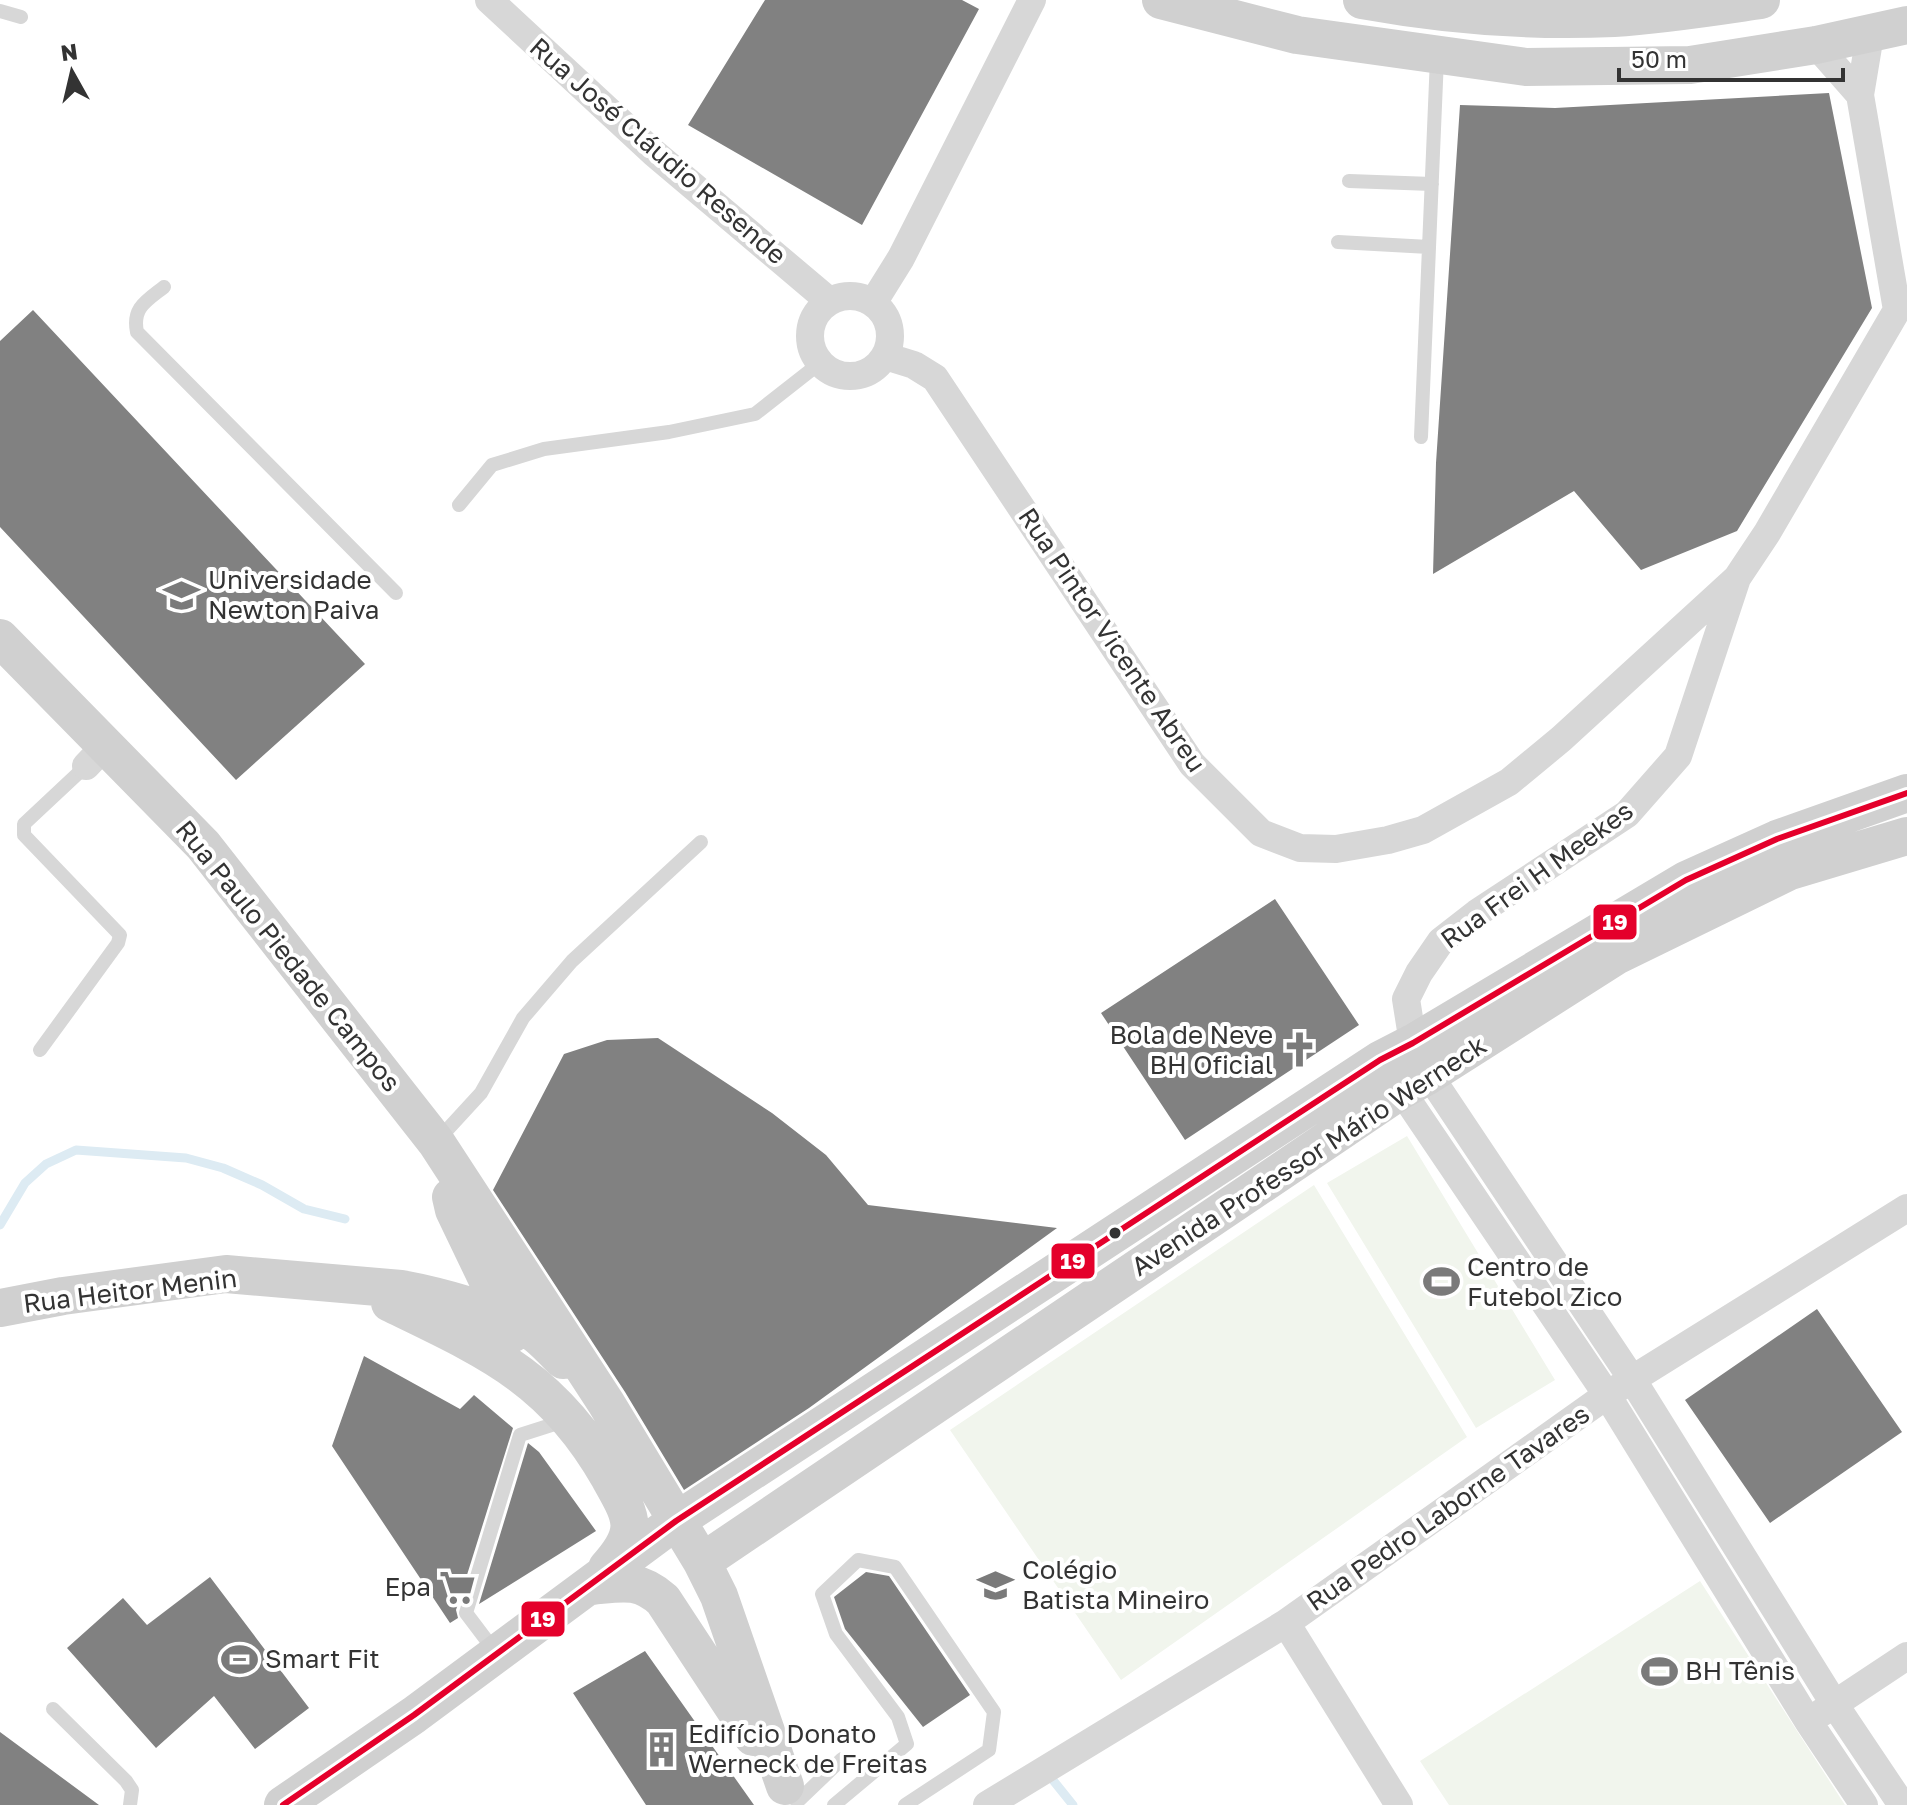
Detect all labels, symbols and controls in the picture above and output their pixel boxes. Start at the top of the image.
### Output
street label: Rua José Cláudio Resende [524,31,793,270]
north arrow [32,32,112,112]
scale bar [1619,32,1843,82]
text: N [59,37,79,66]
text: 50 m [1631,44,1687,73]
street label: Rua Pintor Vicente Abreu [1012,502,1212,778]
place label: Universidade Newton Paiva [208,564,380,625]
school or university icon: Universidade Newton Paiva [163,576,201,614]
street label: Rua Frei H Meekes [1435,795,1639,955]
street label: Rua Paulo Piedade Campos [170,814,407,1097]
line badge: 19 [1592,903,1638,941]
text: 19 [1602,908,1628,935]
place label: Bola de Neve BH Oficial [1109,1019,1273,1080]
street label: Avenida Professor Mário Werneck [1126,1029,1492,1282]
church icon: Bola de Neve BH Oficial [1280,1031,1318,1069]
unlabelled marker [1107,1225,1123,1241]
line badge: 19 [1050,1242,1096,1280]
text: 19 [1060,1247,1086,1274]
place label: Centro de Futebol Zico [1467,1251,1622,1312]
street label: Rua Heitor Menin [21,1262,238,1319]
sports icon: Centro de Futebol Zico [1422,1263,1460,1301]
street label: Rua Pedro Laborne Tavares [1300,1398,1595,1617]
place label: Colégio Batista Mineiro [1022,1554,1209,1615]
school or university icon: Colégio Batista Mineiro [977,1566,1015,1604]
supermarket icon: Epa [438,1568,476,1606]
place label: Epa [384,1571,431,1602]
line badge: 19 [520,1600,566,1638]
text: 19 [530,1605,556,1632]
sports icon: Smart Fit [220,1640,258,1678]
place label: Smart Fit [265,1643,380,1674]
sports icon: BH Tênis [1640,1652,1678,1690]
place label: BH Tênis [1685,1655,1795,1686]
place label: Edifício Donato Werneck de Freitas [688,1718,927,1779]
building icon: Edifício Donato Werneck de Freitas [643,1730,681,1768]

